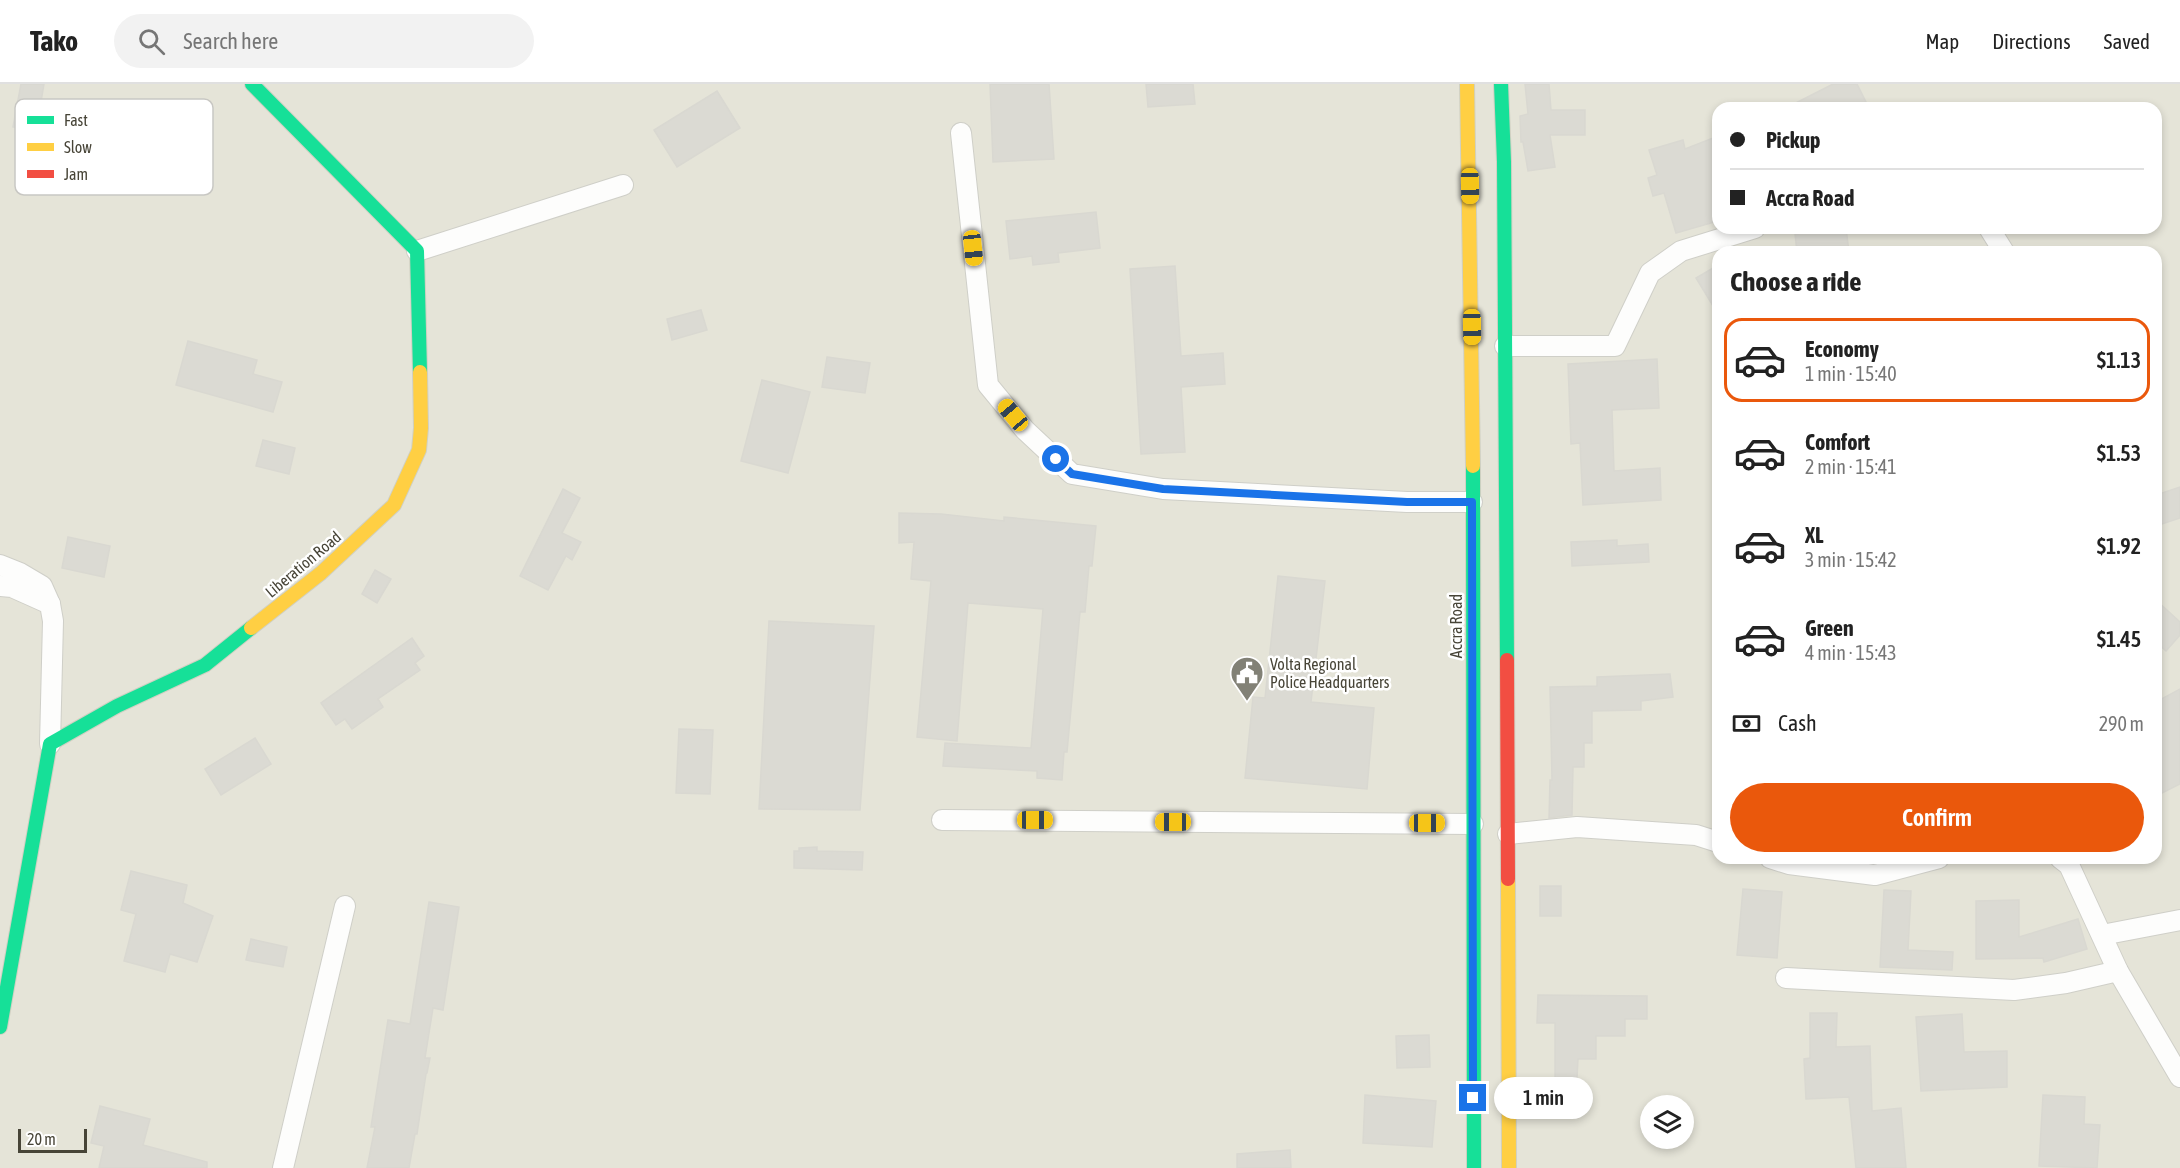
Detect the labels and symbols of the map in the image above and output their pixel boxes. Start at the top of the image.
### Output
legend [15,99,213,195]
text: Fast [64,111,88,129]
text: Slow [64,138,92,156]
text: Jam [64,165,88,183]
car [1461,168,1479,204]
car [962,229,984,267]
car [1463,309,1481,345]
car [995,395,1031,435]
route start [1042,445,1069,472]
street label: Liberation Road [262,527,344,601]
street label: Accra Road [1447,594,1465,658]
public building icon: Volta Regional Police Headquarters [1229,655,1265,702]
place label: Volta Regional Police Headquarters [1270,655,1390,692]
car [1017,811,1053,829]
car [1155,813,1191,831]
car [1409,814,1445,832]
callout: 1 min [1494,1077,1593,1119]
route end [1459,1084,1486,1111]
scale bar [18,1126,87,1154]

